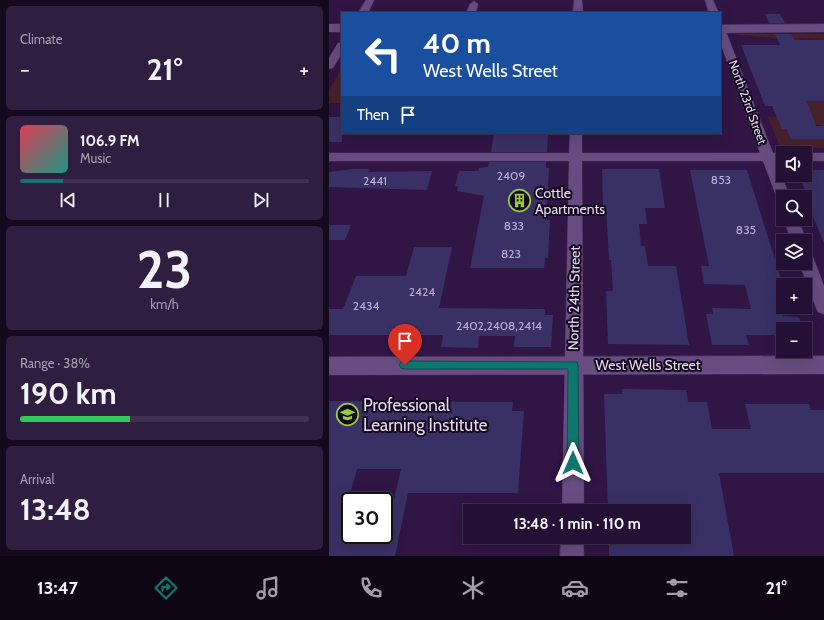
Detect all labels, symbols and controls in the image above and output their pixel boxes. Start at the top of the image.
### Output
text: 40 m [423,26,491,60]
icon: left [357,28,409,80]
text: Climate [20,31,62,47]
text: 21° [147,51,182,88]
text: − [20,56,30,83]
text: + [299,56,309,83]
street label: North 23rd Street [726,58,770,146]
text: West Wells Street [423,60,558,82]
icon: arrive [397,104,419,126]
text: Then [357,106,389,124]
text: 106.9 FM [80,132,140,150]
map controls [776,146,812,358]
button: sound [776,146,812,182]
text: Music [80,150,111,166]
house number: 2409 [497,168,525,183]
house number: 853 [711,172,731,187]
house number: 2441 [363,173,387,188]
place label: Cottle Apartments [535,184,605,218]
building icon: Cottle Apartments [506,188,532,214]
icon: previous [57,189,79,211]
icon: pause [153,189,175,211]
icon: next [250,189,272,211]
button: search [776,190,812,226]
house number: 833 [504,218,524,233]
house number: 835 [736,222,756,237]
button: layers [776,234,812,270]
text: 23 [137,238,192,301]
house number: 823 [501,246,521,261]
street label: North 24th Street [564,246,584,350]
button: + [776,278,812,314]
house number: 2424 [409,284,435,299]
text: km/h [150,296,179,312]
house number: 2434 [353,298,379,313]
house number: 2402,2408,2414 [456,318,542,333]
button: − [776,322,812,358]
pin [388,324,422,365]
icon: arrive [394,330,416,352]
text: Range · 38% [20,355,90,371]
street label: West Wells Street [596,356,701,374]
text: 190 km [20,375,116,412]
place label: Professional Learning Institute [363,395,488,435]
school or university icon: Professional Learning Institute [334,402,360,428]
position arrow [552,442,594,484]
text: Arrival [20,471,55,487]
text: 13:48 [20,491,91,528]
speed limit sign: 30 [341,492,393,544]
text: 13:48 · 1 min · 110 m [513,515,641,533]
icon: directions [152,574,180,602]
icon: music [254,574,282,602]
icon: phone [357,574,385,602]
icon: climate [459,574,487,602]
icon: car [561,574,589,602]
icon: filters [663,574,691,602]
text: 13:47 [37,577,78,599]
text: 21° [765,577,787,599]

